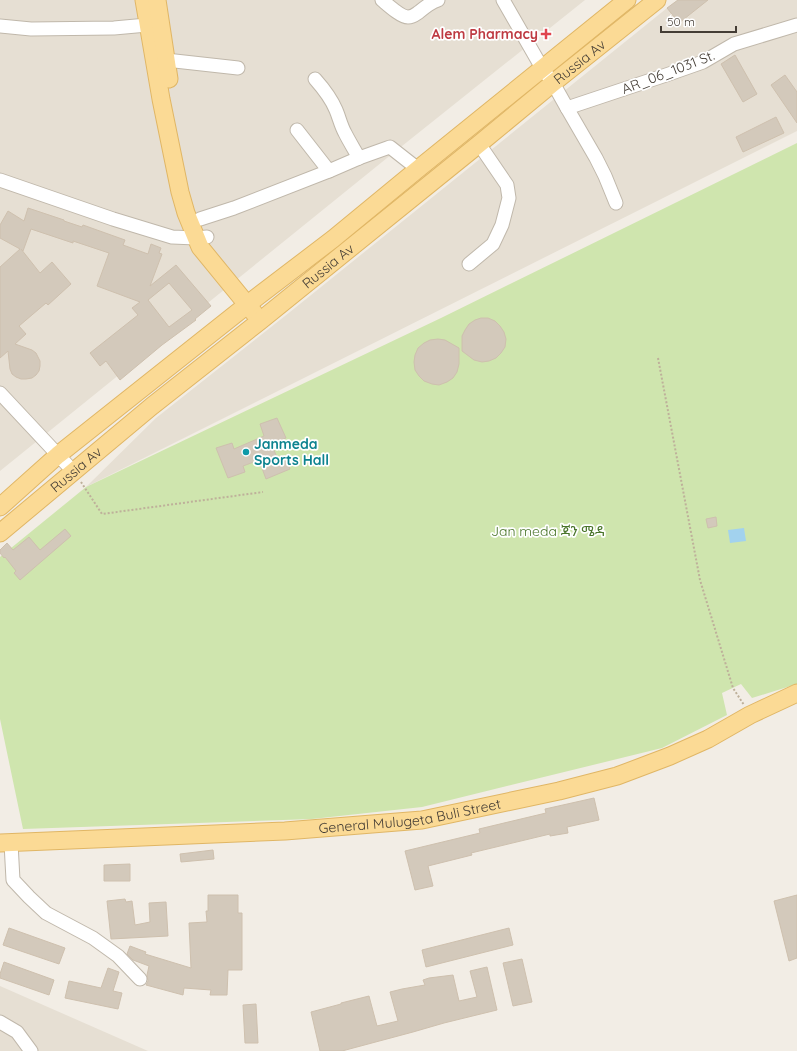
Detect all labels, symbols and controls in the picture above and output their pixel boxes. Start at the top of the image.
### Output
scale bar [661,8,736,34]
text: 50 m [667,14,695,29]
place label: Alem Pharmacy [432,25,538,43]
marker: Alem Pharmacy [541,29,551,39]
street label: Russia Av [550,35,609,88]
street label: AR_06_1031 St. [619,46,717,98]
street label: Russia Av [298,240,358,292]
place label: Janmeda Sports Hall [254,435,329,469]
street label: Russia Av [47,443,105,496]
marker: Janmeda Sports Hall [241,447,251,457]
park label: Jan meda ጃን ሜዳ [491,522,605,540]
street label: General Mulugeta Buli Street [318,795,503,837]

